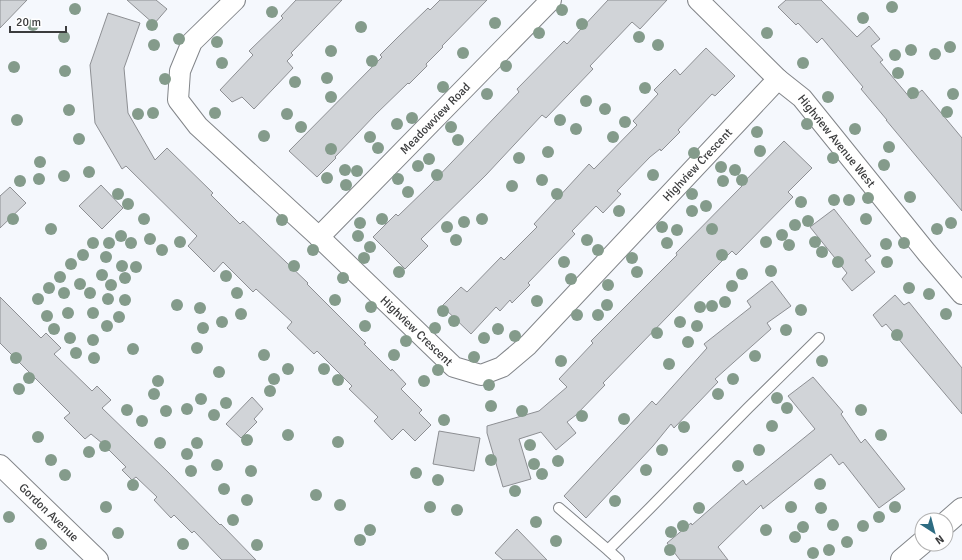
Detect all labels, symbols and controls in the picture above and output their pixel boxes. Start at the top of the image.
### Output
scale bar [10,8,66,34]
text: 20 m [16,15,41,30]
street label: Meadowview Road [397,79,474,157]
street label: Highview Avenue West [794,91,879,190]
street label: Highview Crescent [659,125,735,205]
street label: Highview Crescent [377,293,456,369]
street label: Gordon Avenue [16,480,82,545]
north arrow [914,512,954,552]
text: N [933,532,947,547]

